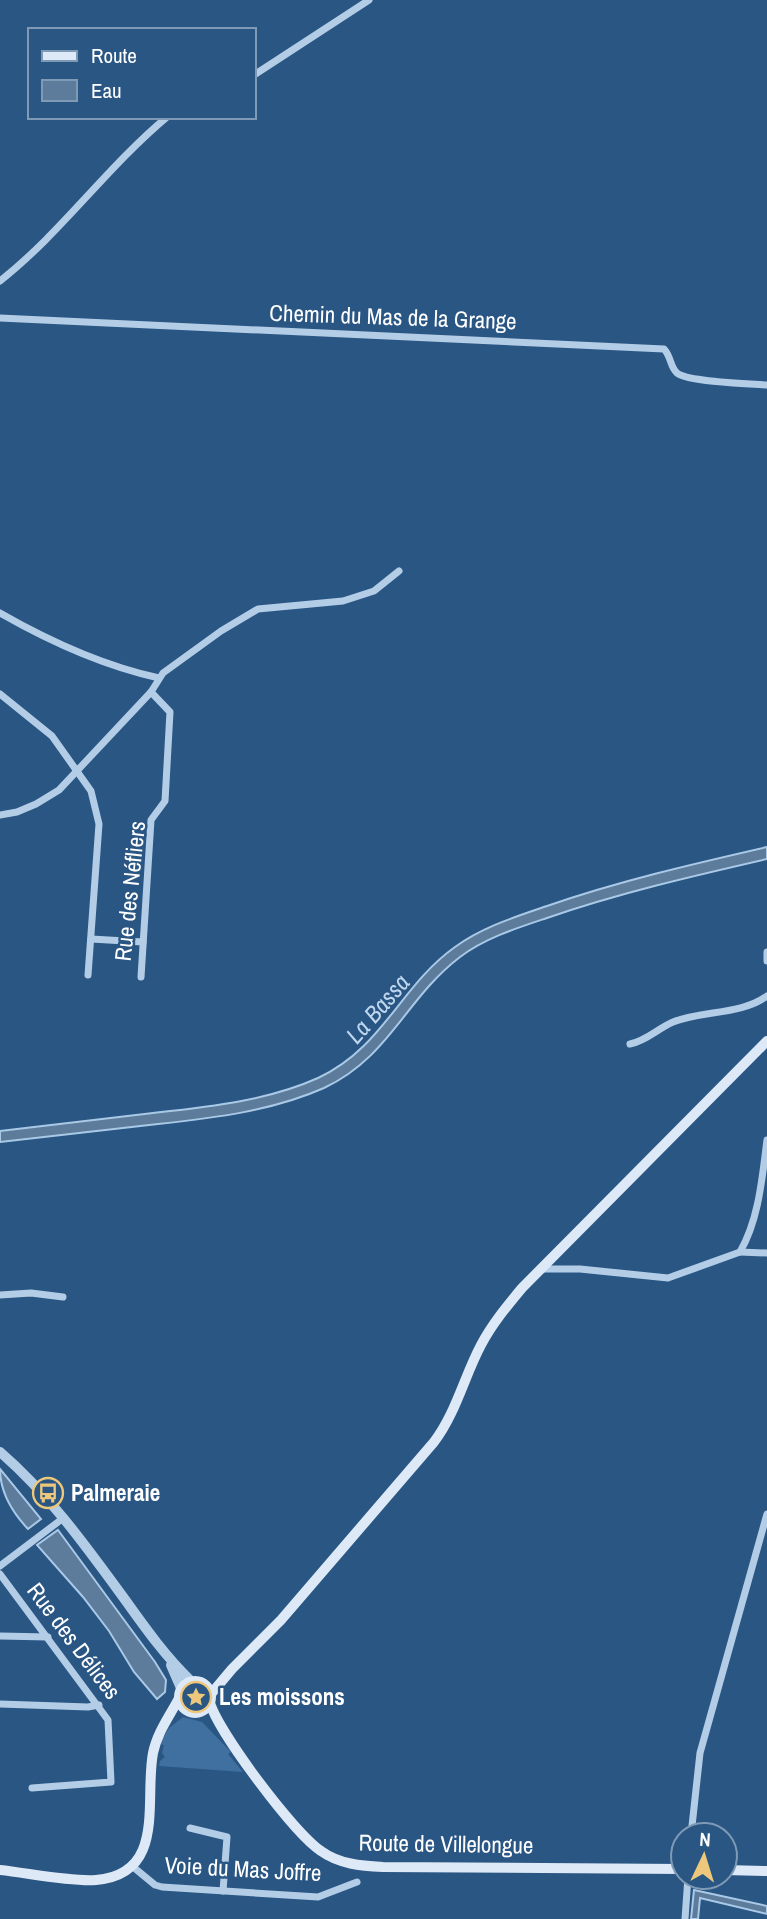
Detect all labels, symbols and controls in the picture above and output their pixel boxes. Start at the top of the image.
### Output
legend [28,28,256,119]
text: Route [91,41,137,70]
text: Eau [91,76,122,105]
street label: Chemin du Mas de la Grange [269,297,517,336]
street label: Rue des Néfliers [107,819,152,962]
water label: La Bassa [338,967,416,1050]
bus stop icon: Palmeraie [31,1476,65,1510]
place label: Palmeraie [71,1477,160,1508]
street label: Rue des Délices [20,1576,128,1705]
place icon: Les moissons [179,1680,213,1714]
place label: Les moissons [219,1681,345,1712]
north arrow [669,1821,739,1891]
street label: Route de Villelongue [358,1826,534,1861]
text: N [699,1826,712,1852]
street label: Voie du Mas Joffre [164,1849,322,1888]

